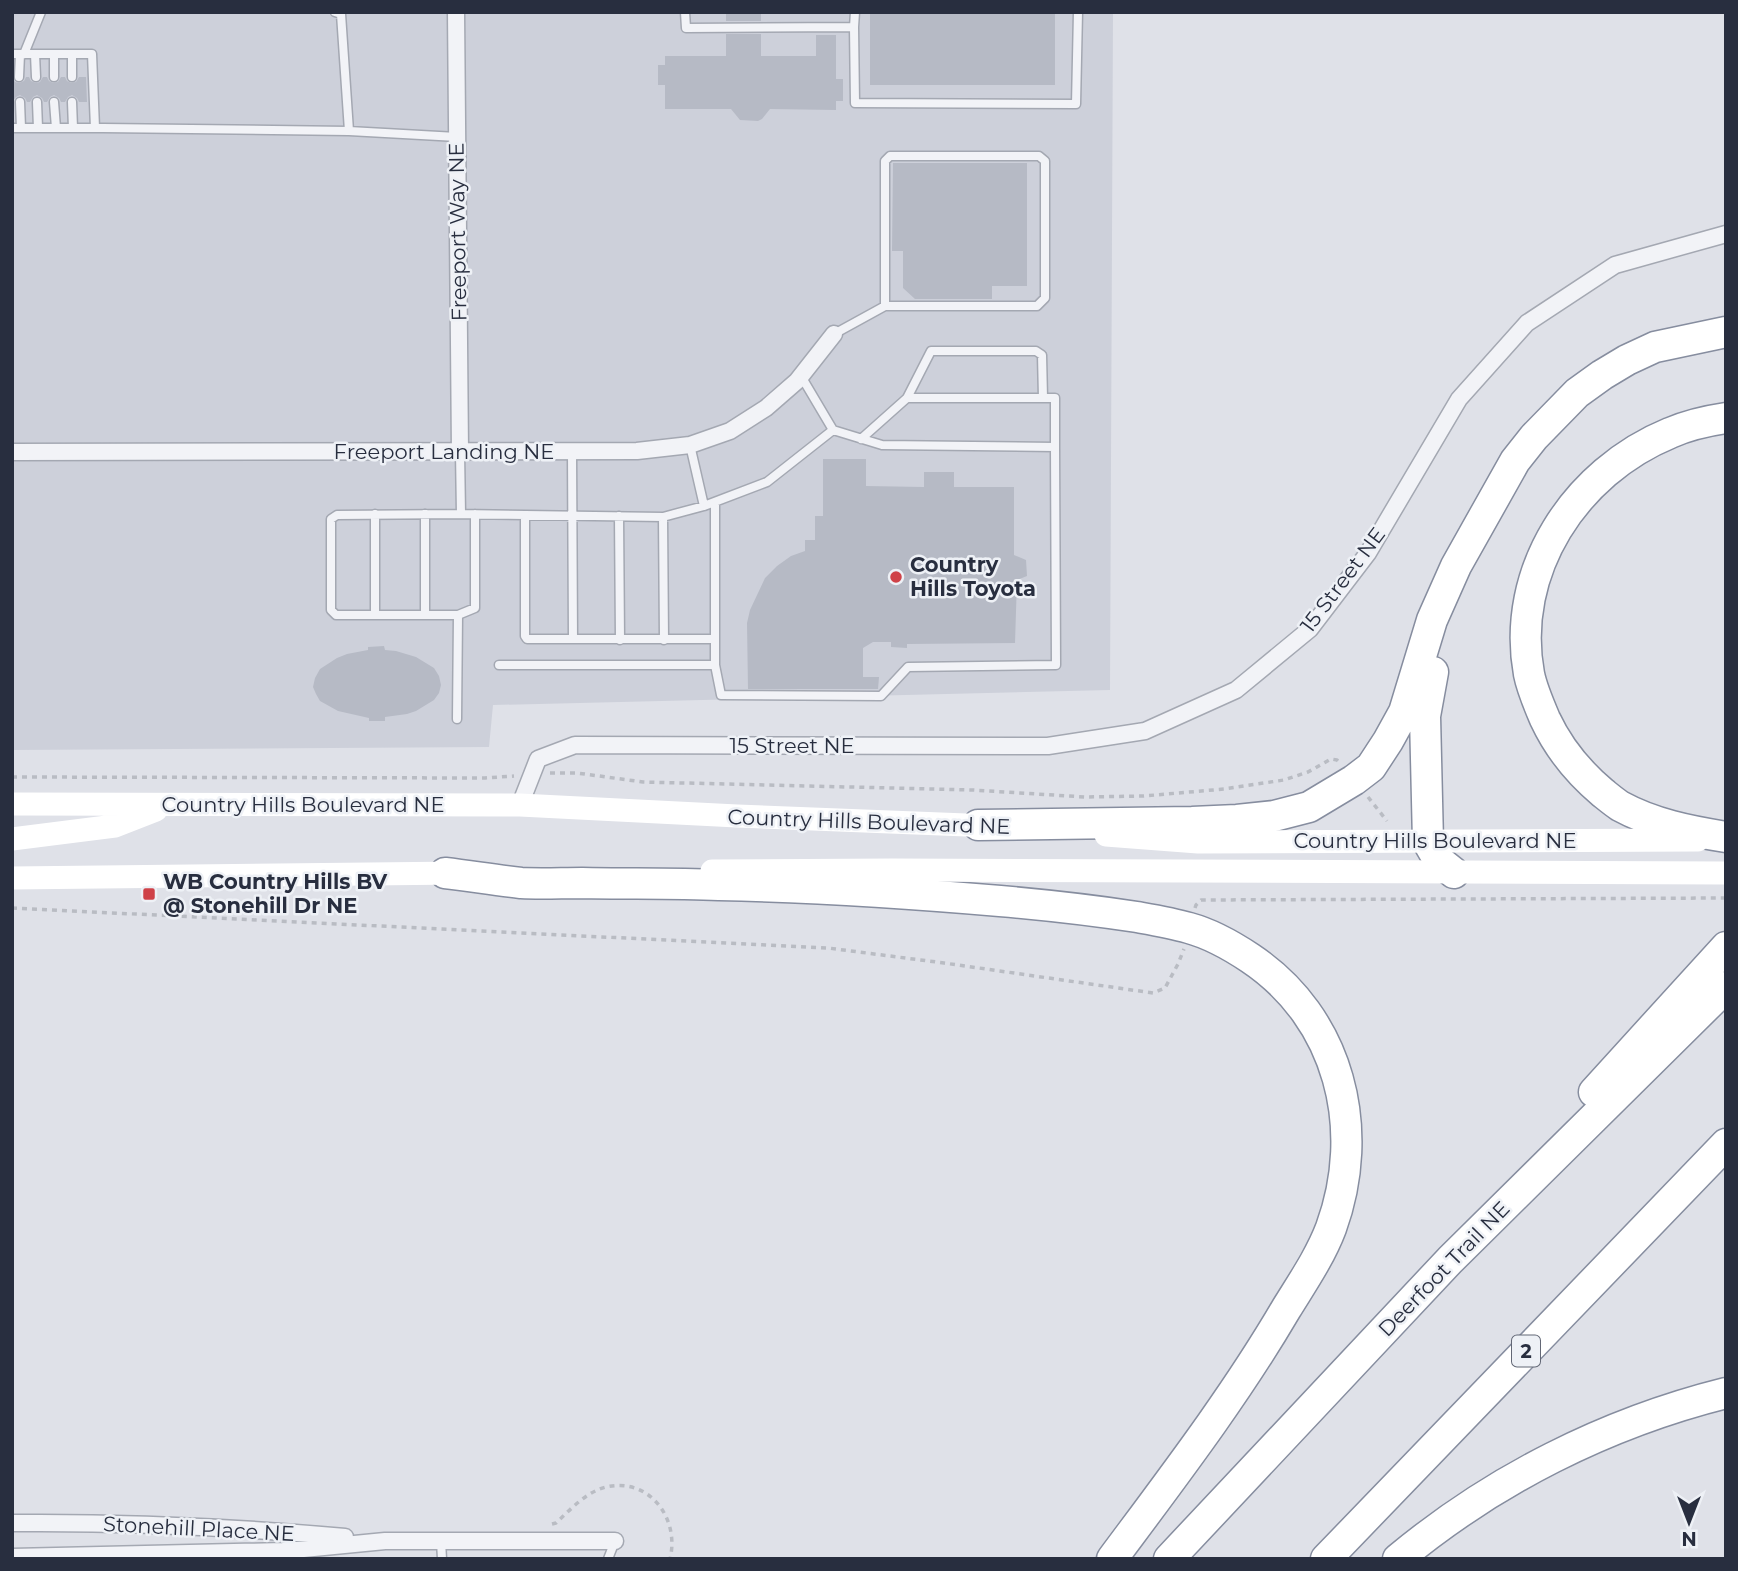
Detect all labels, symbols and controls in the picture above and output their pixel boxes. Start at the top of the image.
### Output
street label: Freeport Way NE [443,142,472,322]
street label: Freeport Landing NE [334,439,554,464]
street label: 15 Street NE [1295,522,1390,637]
place label: Country Hills Toyota [910,552,1036,601]
marker: Country Hills Toyota [888,569,904,585]
street label: 15 Street NE [729,733,855,758]
street label: Country Hills Boulevard NE [162,792,444,817]
street label: Country Hills Boulevard NE [727,804,1011,839]
street label: Country Hills Boulevard NE [1294,828,1576,853]
place label: WB Country Hills BV @ Stonehill Dr NE [163,869,388,918]
marker: WB Country Hills BV @ Stonehill Dr NE [141,886,157,902]
street label: Deerfoot Trail NE [1373,1196,1514,1341]
road number: 2 [1512,1336,1540,1366]
north arrow [1654,1487,1724,1557]
street label: Stonehill Place NE [103,1511,295,1546]
text: N [1681,1527,1697,1550]

